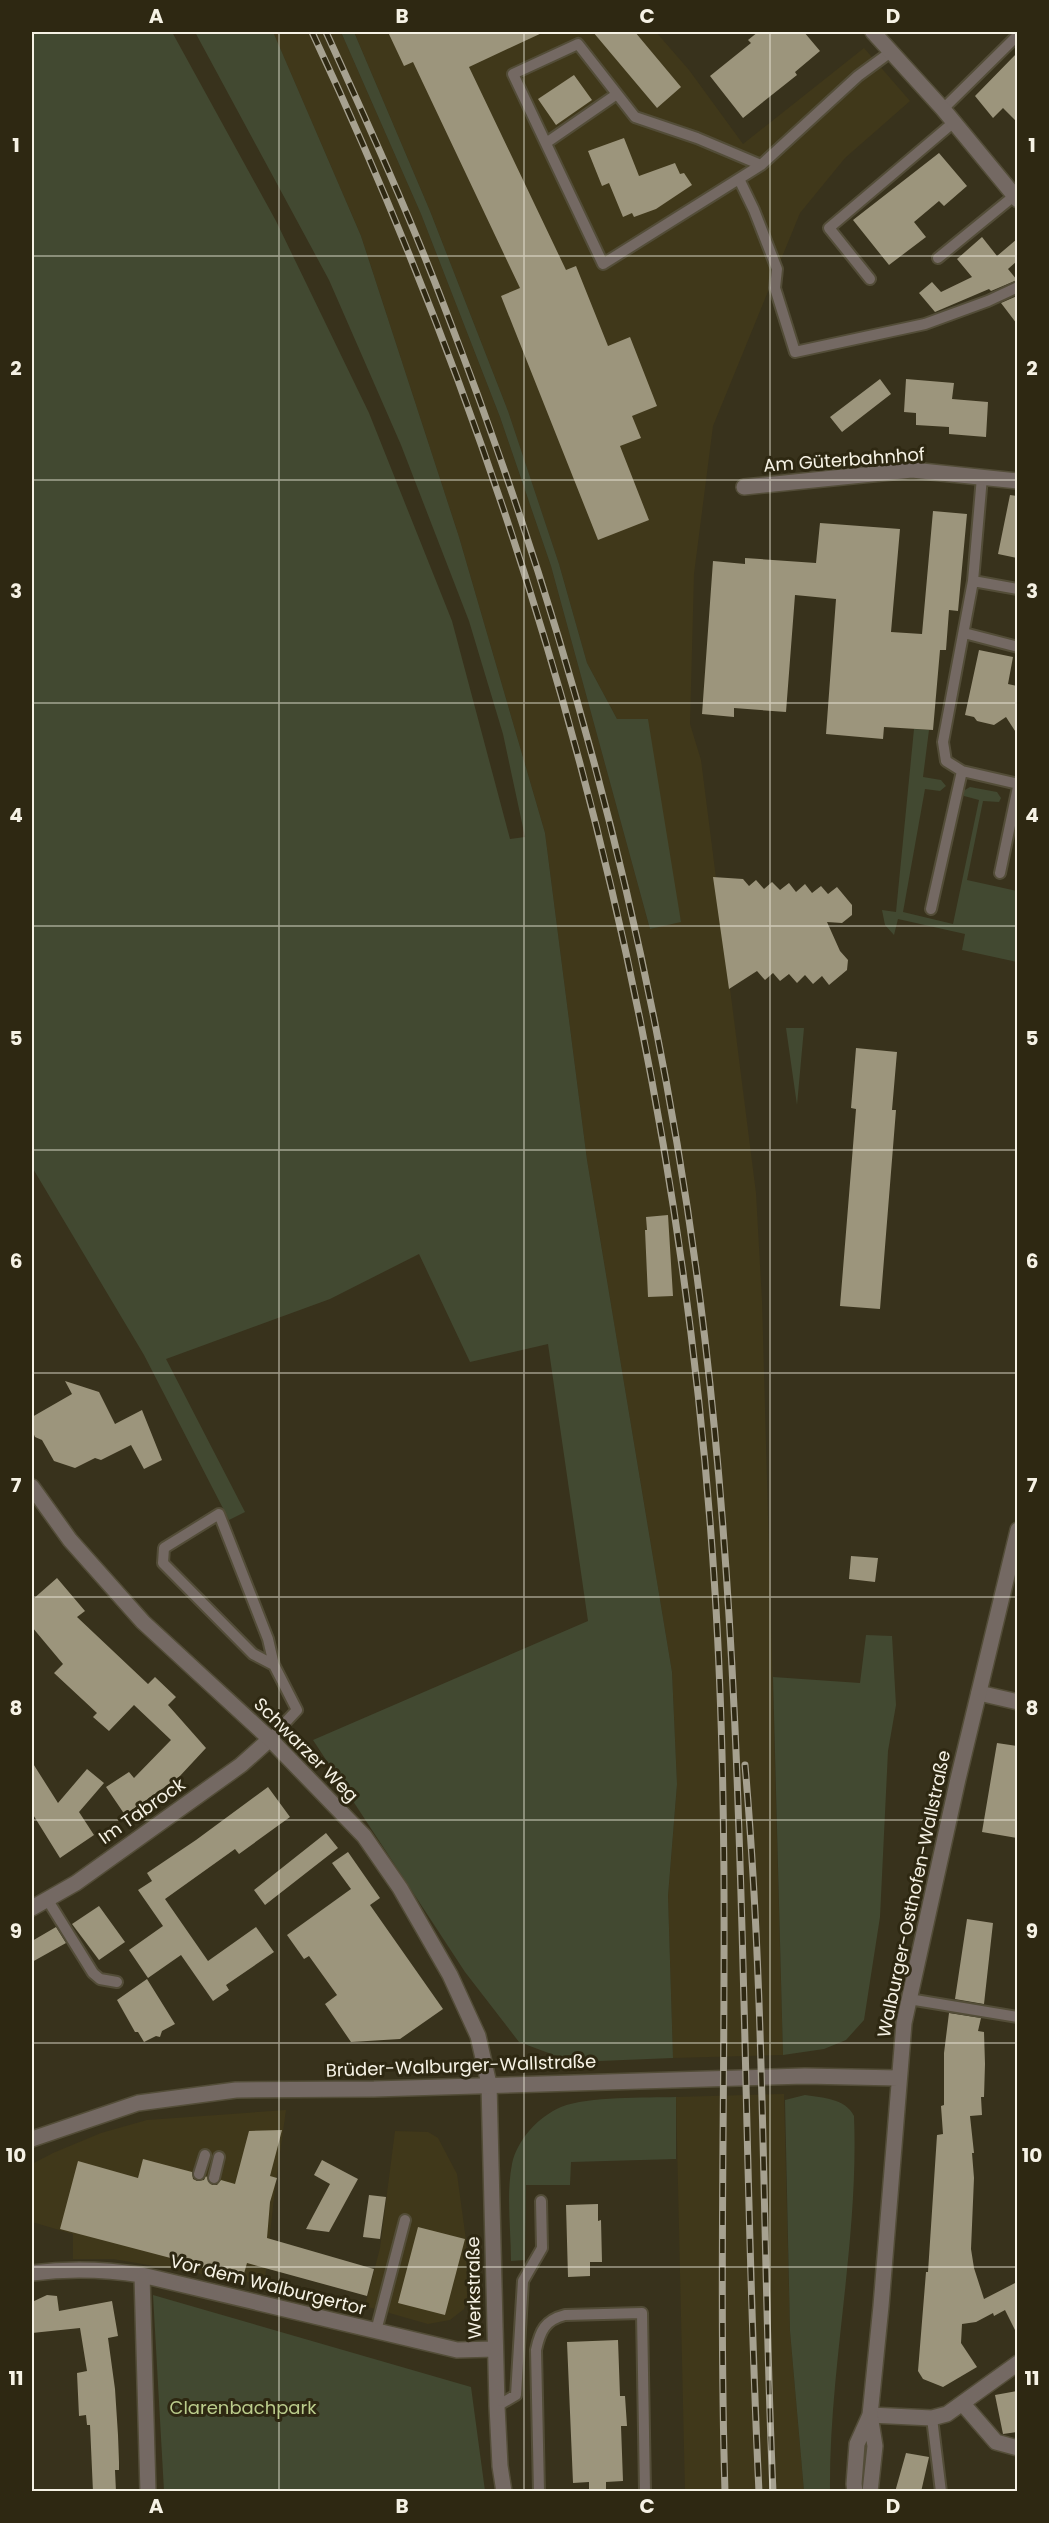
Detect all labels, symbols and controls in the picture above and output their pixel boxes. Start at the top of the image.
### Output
text: A [149,2,164,30]
text: B [395,2,409,30]
text: C [639,2,655,30]
text: D [886,2,900,30]
text: 1 [12,131,20,159]
text: 1 [1028,131,1036,159]
text: 2 [10,354,22,382]
text: 2 [1026,354,1038,382]
street label: Am Güterbahnhof [762,441,926,478]
text: 3 [10,577,22,605]
text: 3 [1026,577,1038,605]
text: 4 [9,801,23,829]
text: 4 [1025,801,1039,829]
text: 5 [10,1024,23,1052]
text: 5 [1026,1024,1039,1052]
text: 6 [10,1247,22,1275]
text: 6 [1026,1247,1038,1275]
text: 7 [11,1471,22,1499]
text: 7 [1027,1471,1038,1499]
street label: Schwarzer Weg [249,1692,364,1807]
text: 8 [10,1694,22,1722]
text: 8 [1026,1694,1038,1722]
street label: Walburger-Osthofen-Wallstraße [871,1748,956,2040]
street label: Im Tabrock [93,1771,191,1850]
text: 9 [10,1917,22,1945]
text: 9 [1026,1917,1038,1945]
street label: Brüder-Walburger-Wallstraße [325,2048,597,2083]
text: 10 [6,2141,26,2169]
text: 10 [1022,2141,1042,2169]
street label: Werkstraße [460,2236,487,2340]
street label: Vor dem Walburgertor [167,2248,369,2321]
text: 11 [8,2364,24,2392]
text: 11 [1024,2364,1040,2392]
park label: Clarenbachpark [170,2395,317,2420]
text: A [149,2492,164,2520]
text: B [395,2492,409,2520]
text: C [639,2492,655,2520]
text: D [886,2492,900,2520]

